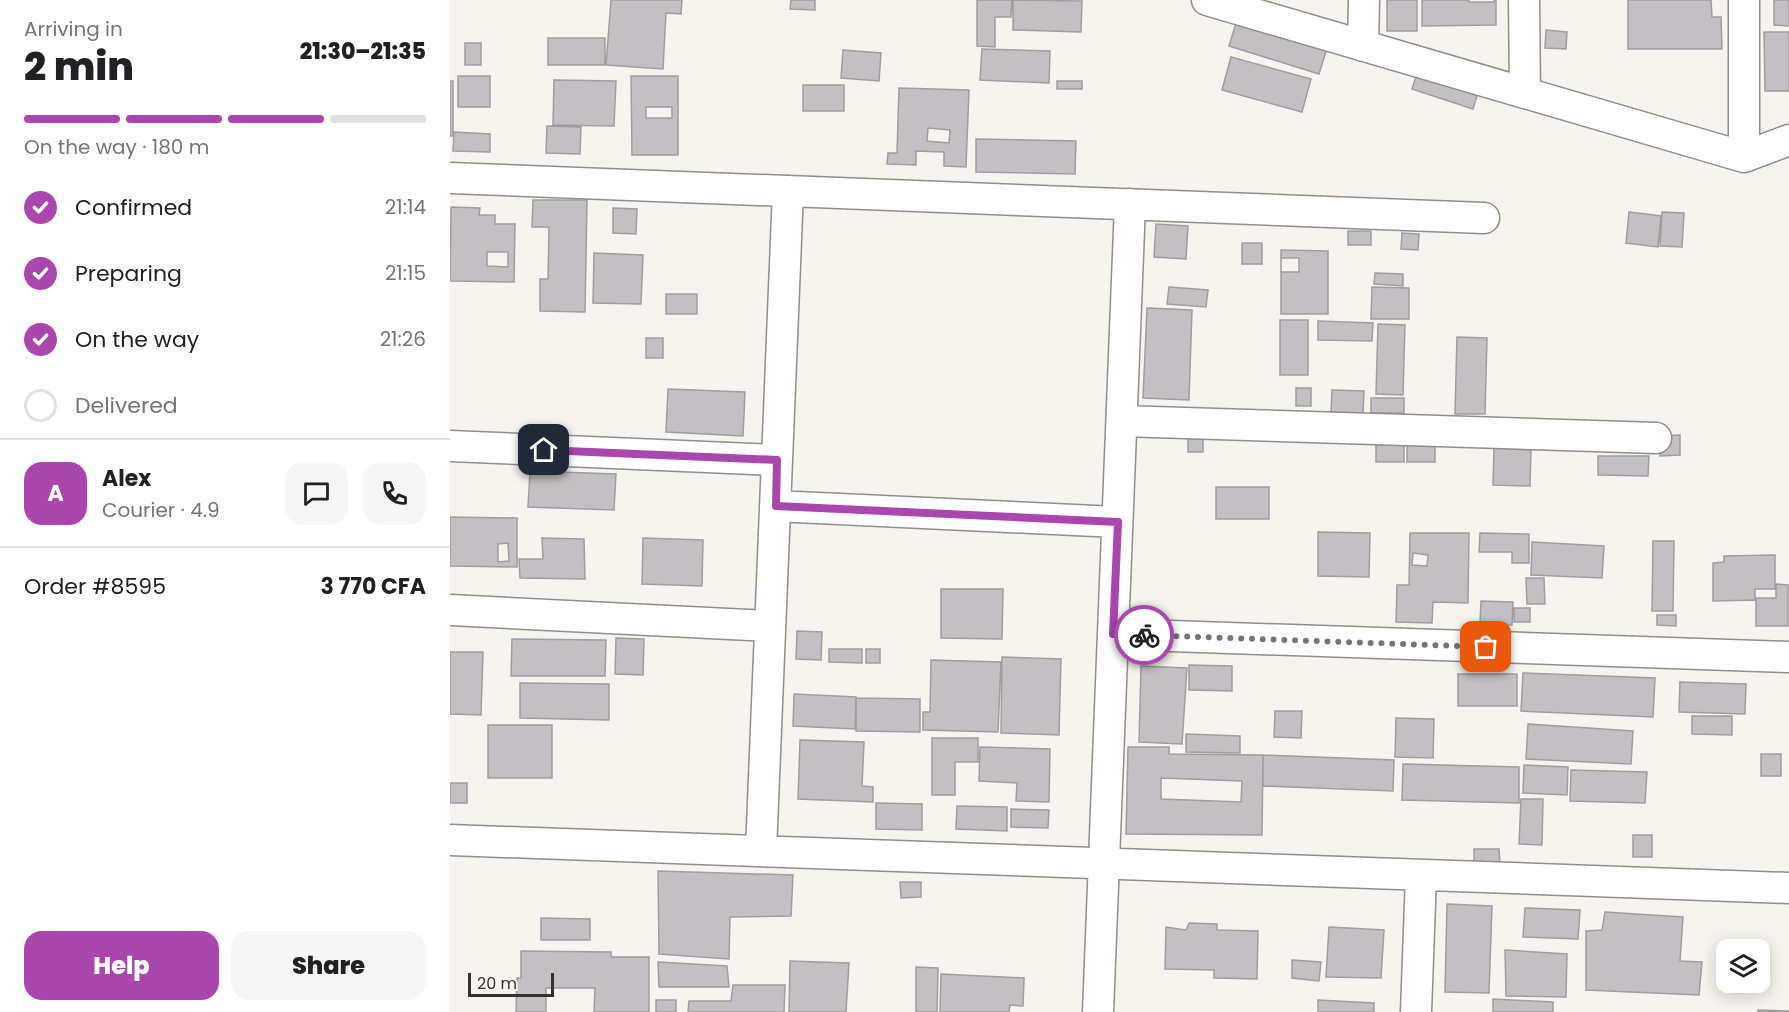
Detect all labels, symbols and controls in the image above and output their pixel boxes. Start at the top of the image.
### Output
text: Arriving in [24,15,123,43]
text: 21:30–21:35 [300,36,426,67]
text: 2 min [24,39,134,94]
text: On the way · 180 m [24,133,209,161]
icon: check [24,191,57,224]
text: Confirmed [75,192,192,223]
text: 21:14 [385,193,426,221]
icon: check [24,257,57,290]
text: Preparing [75,258,182,289]
text: 21:15 [385,259,426,287]
icon: check [24,323,57,356]
text: On the way [75,324,199,355]
text: 21:26 [380,325,426,353]
text: Delivered [75,390,178,421]
pin [518,424,569,475]
icon: home [527,433,560,466]
button: chat [285,462,348,525]
button: phone [363,462,426,525]
text: Alex [102,463,151,494]
text: A [47,478,64,509]
text: Courier · 4.9 [102,496,220,524]
text: Order #8595 [24,571,166,602]
text: 3 770 CFA [320,571,426,602]
courier [1114,605,1174,665]
icon: bike [1128,619,1161,652]
pin [1460,621,1511,672]
icon: bag [1469,630,1502,663]
button: Help [24,931,219,1000]
button: Share [231,931,426,1000]
map controls [1716,939,1770,993]
button: layers [1716,939,1770,993]
scale bar [468,970,554,998]
text: 20 m [477,972,517,995]

